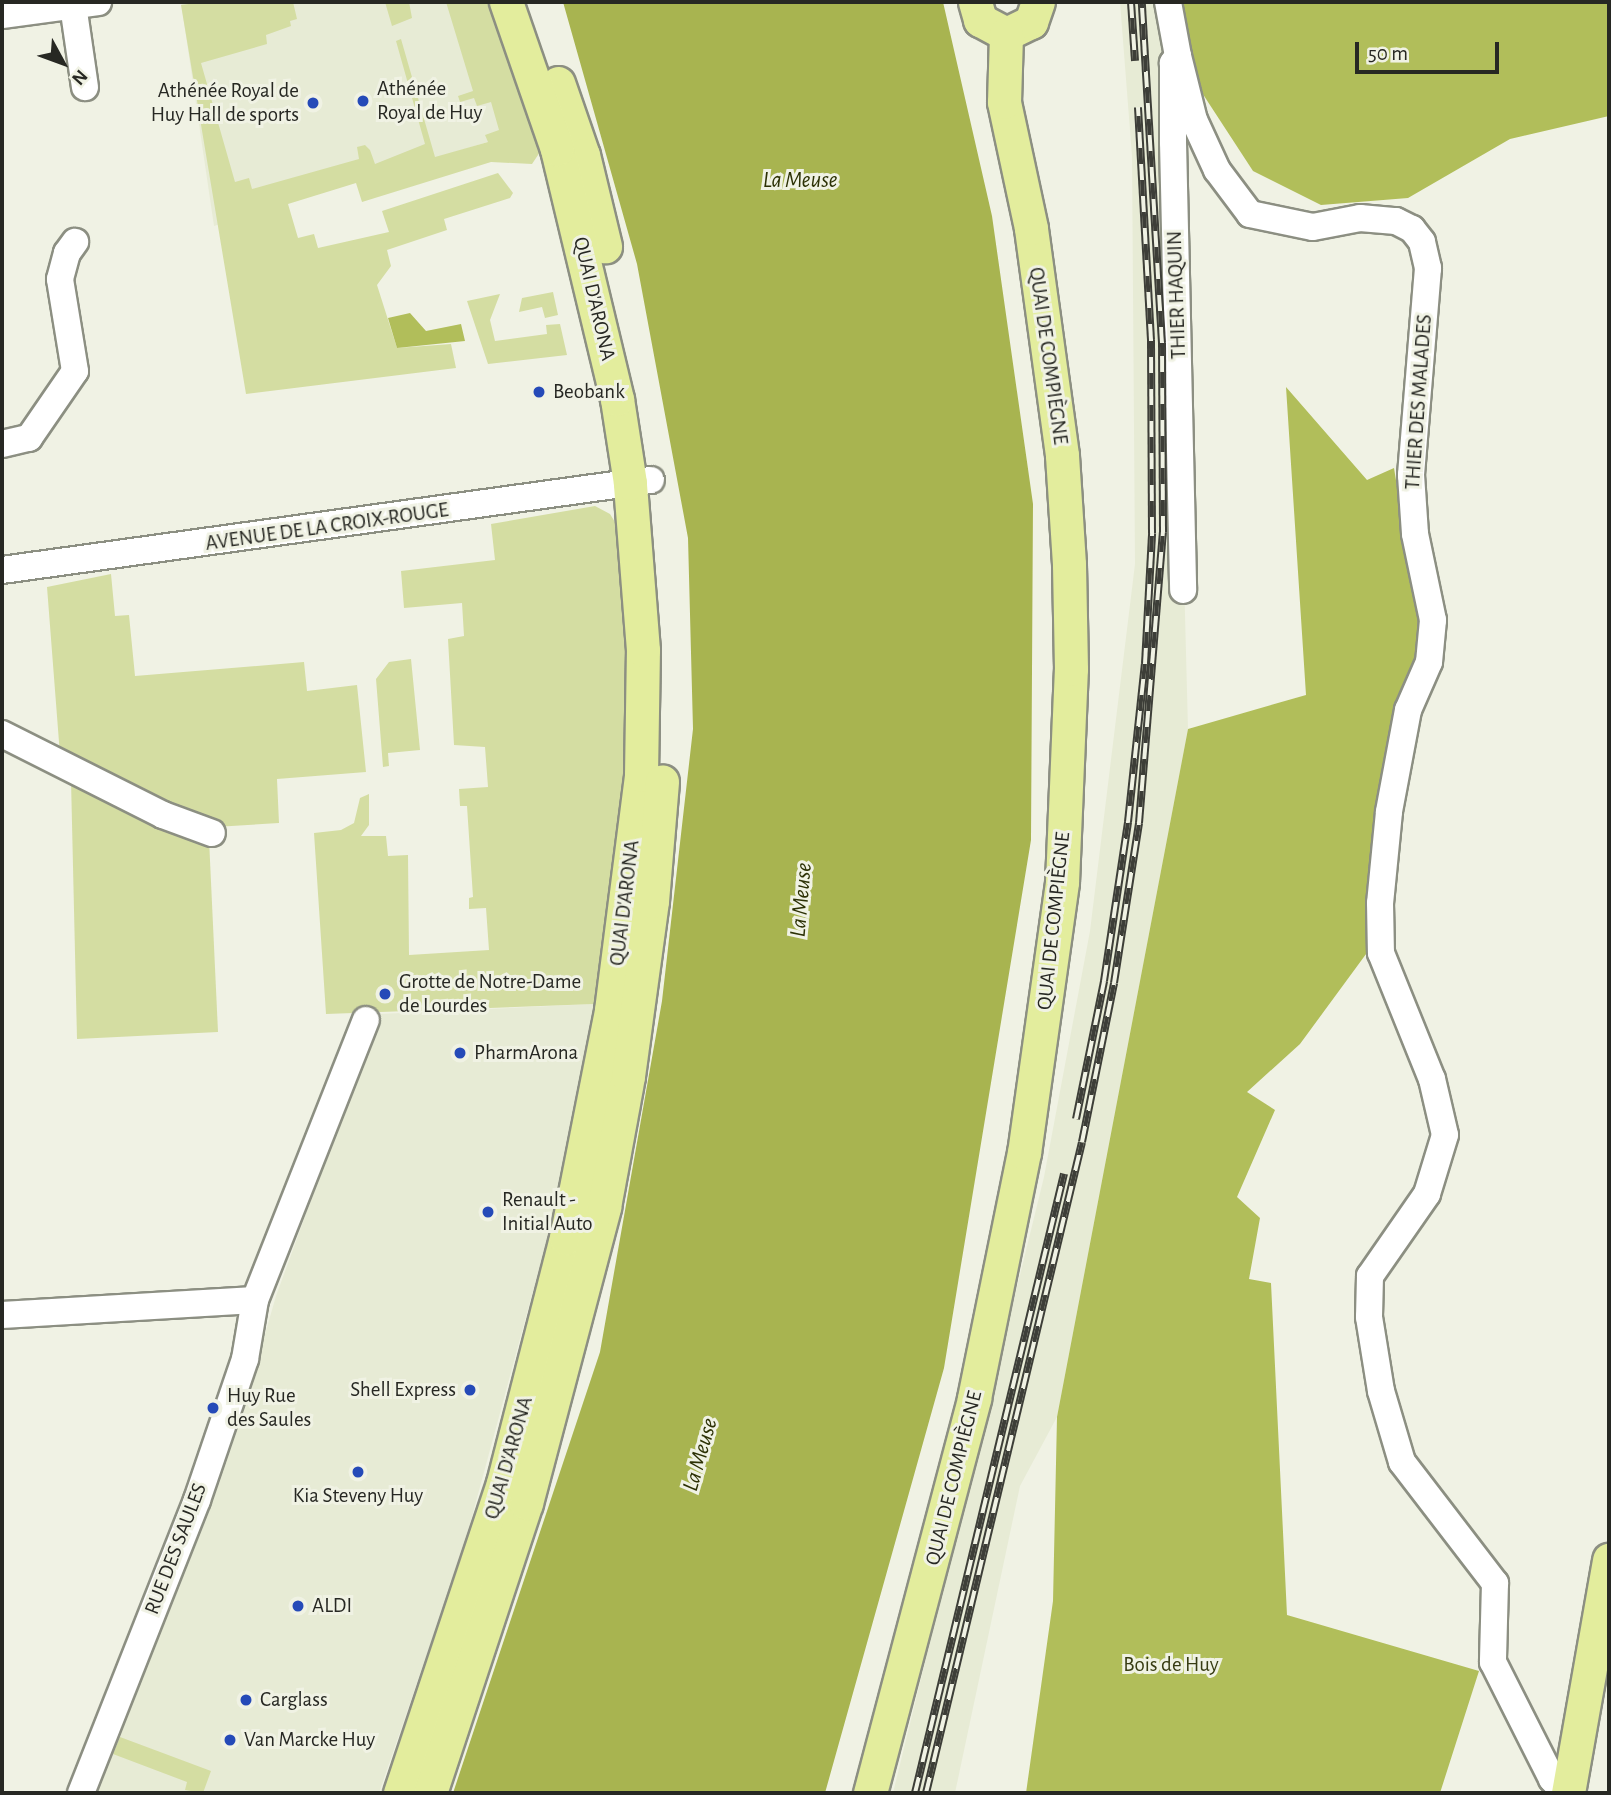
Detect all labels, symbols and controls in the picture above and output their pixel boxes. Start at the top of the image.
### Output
north arrow [28,28,98,98]
scale bar [1359,28,1502,72]
text: 50 m [1368,43,1408,64]
text: N [68,66,91,88]
place label: Athénée Royal de Huy [377,76,482,126]
place label: Athénée Royal de Huy Hall de sports [151,78,299,128]
marker: Athénée Royal de Huy [355,93,371,109]
marker: Athénée Royal de Huy Hall de sports [305,95,321,111]
water label: La Meuse [763,167,837,195]
street label: THIER HAQUIN [1162,230,1192,360]
street label: QUAI D'ARONA [568,235,620,363]
street label: QUAI DE COMPIÈGNE [1023,266,1073,446]
street label: THIER DES MALADES [1400,313,1438,491]
place label: Beobank [553,379,625,405]
marker: Beobank [531,384,547,400]
street label: AVENUE DE LA CROIX-ROUGE [204,497,450,557]
street label: QUAI DE COMPIÈGNE [1032,831,1076,1011]
street label: QUAI D'ARONA [605,839,645,967]
water label: La Meuse [785,862,819,938]
place label: Grotte de Notre-Dame de Lourdes [399,969,581,1019]
marker: Grotte de Notre-Dame de Lourdes [377,986,393,1002]
place label: PharmArona [474,1040,578,1066]
marker: PharmArona [452,1045,468,1061]
place label: Renault - Initial Auto [502,1187,593,1237]
marker: Renault - Initial Auto [480,1204,496,1220]
place label: Shell Express [350,1377,456,1403]
marker: Shell Express [462,1382,478,1398]
place label: Huy Rue des Saules [227,1383,311,1433]
street label: QUAI DE COMPIÈGNE [920,1388,988,1568]
street label: QUAI D'ARONA [479,1394,539,1522]
marker: Huy Rue des Saules [205,1400,221,1416]
water label: La Meuse [677,1415,725,1495]
marker: Kia Steveny Huy [350,1464,366,1480]
street label: RUE DES SAULES [139,1480,213,1618]
place label: Kia Steveny Huy [293,1483,423,1509]
place label: ALDI [312,1593,352,1619]
marker: ALDI [290,1598,306,1614]
park label: Bois de Huy [1123,1652,1219,1678]
place label: Carglass [260,1687,328,1713]
marker: Carglass [238,1692,254,1708]
place label: Van Marcke Huy [244,1727,375,1753]
marker: Van Marcke Huy [222,1732,238,1748]

